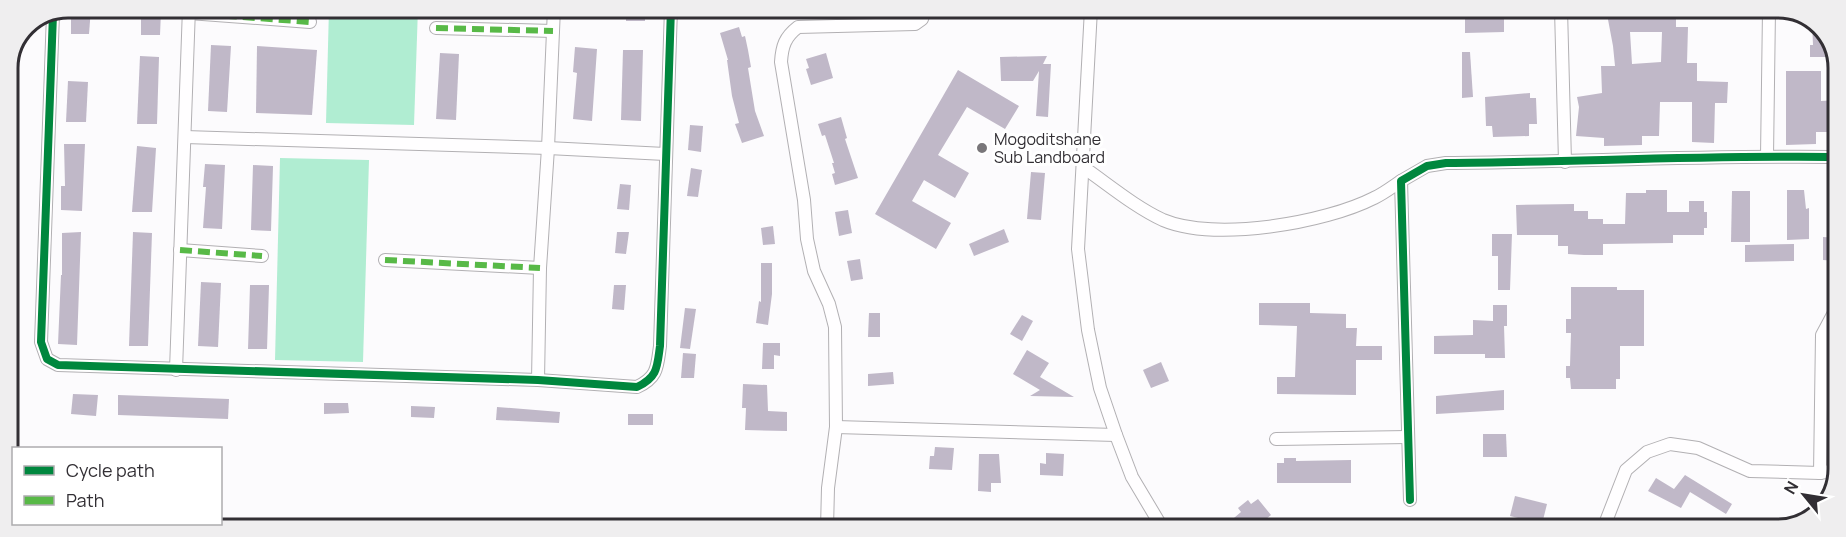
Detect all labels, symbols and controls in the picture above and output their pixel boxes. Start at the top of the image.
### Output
place label: Mogoditshane Sub Landboard [994,128,1105,168]
marker: Mogoditshane Sub Landboard [975,141,989,155]
legend [12,447,222,525]
text: Cycle path [66,458,155,482]
north arrow [1774,465,1834,525]
text: N [1779,477,1803,498]
text: Path [66,488,104,512]

